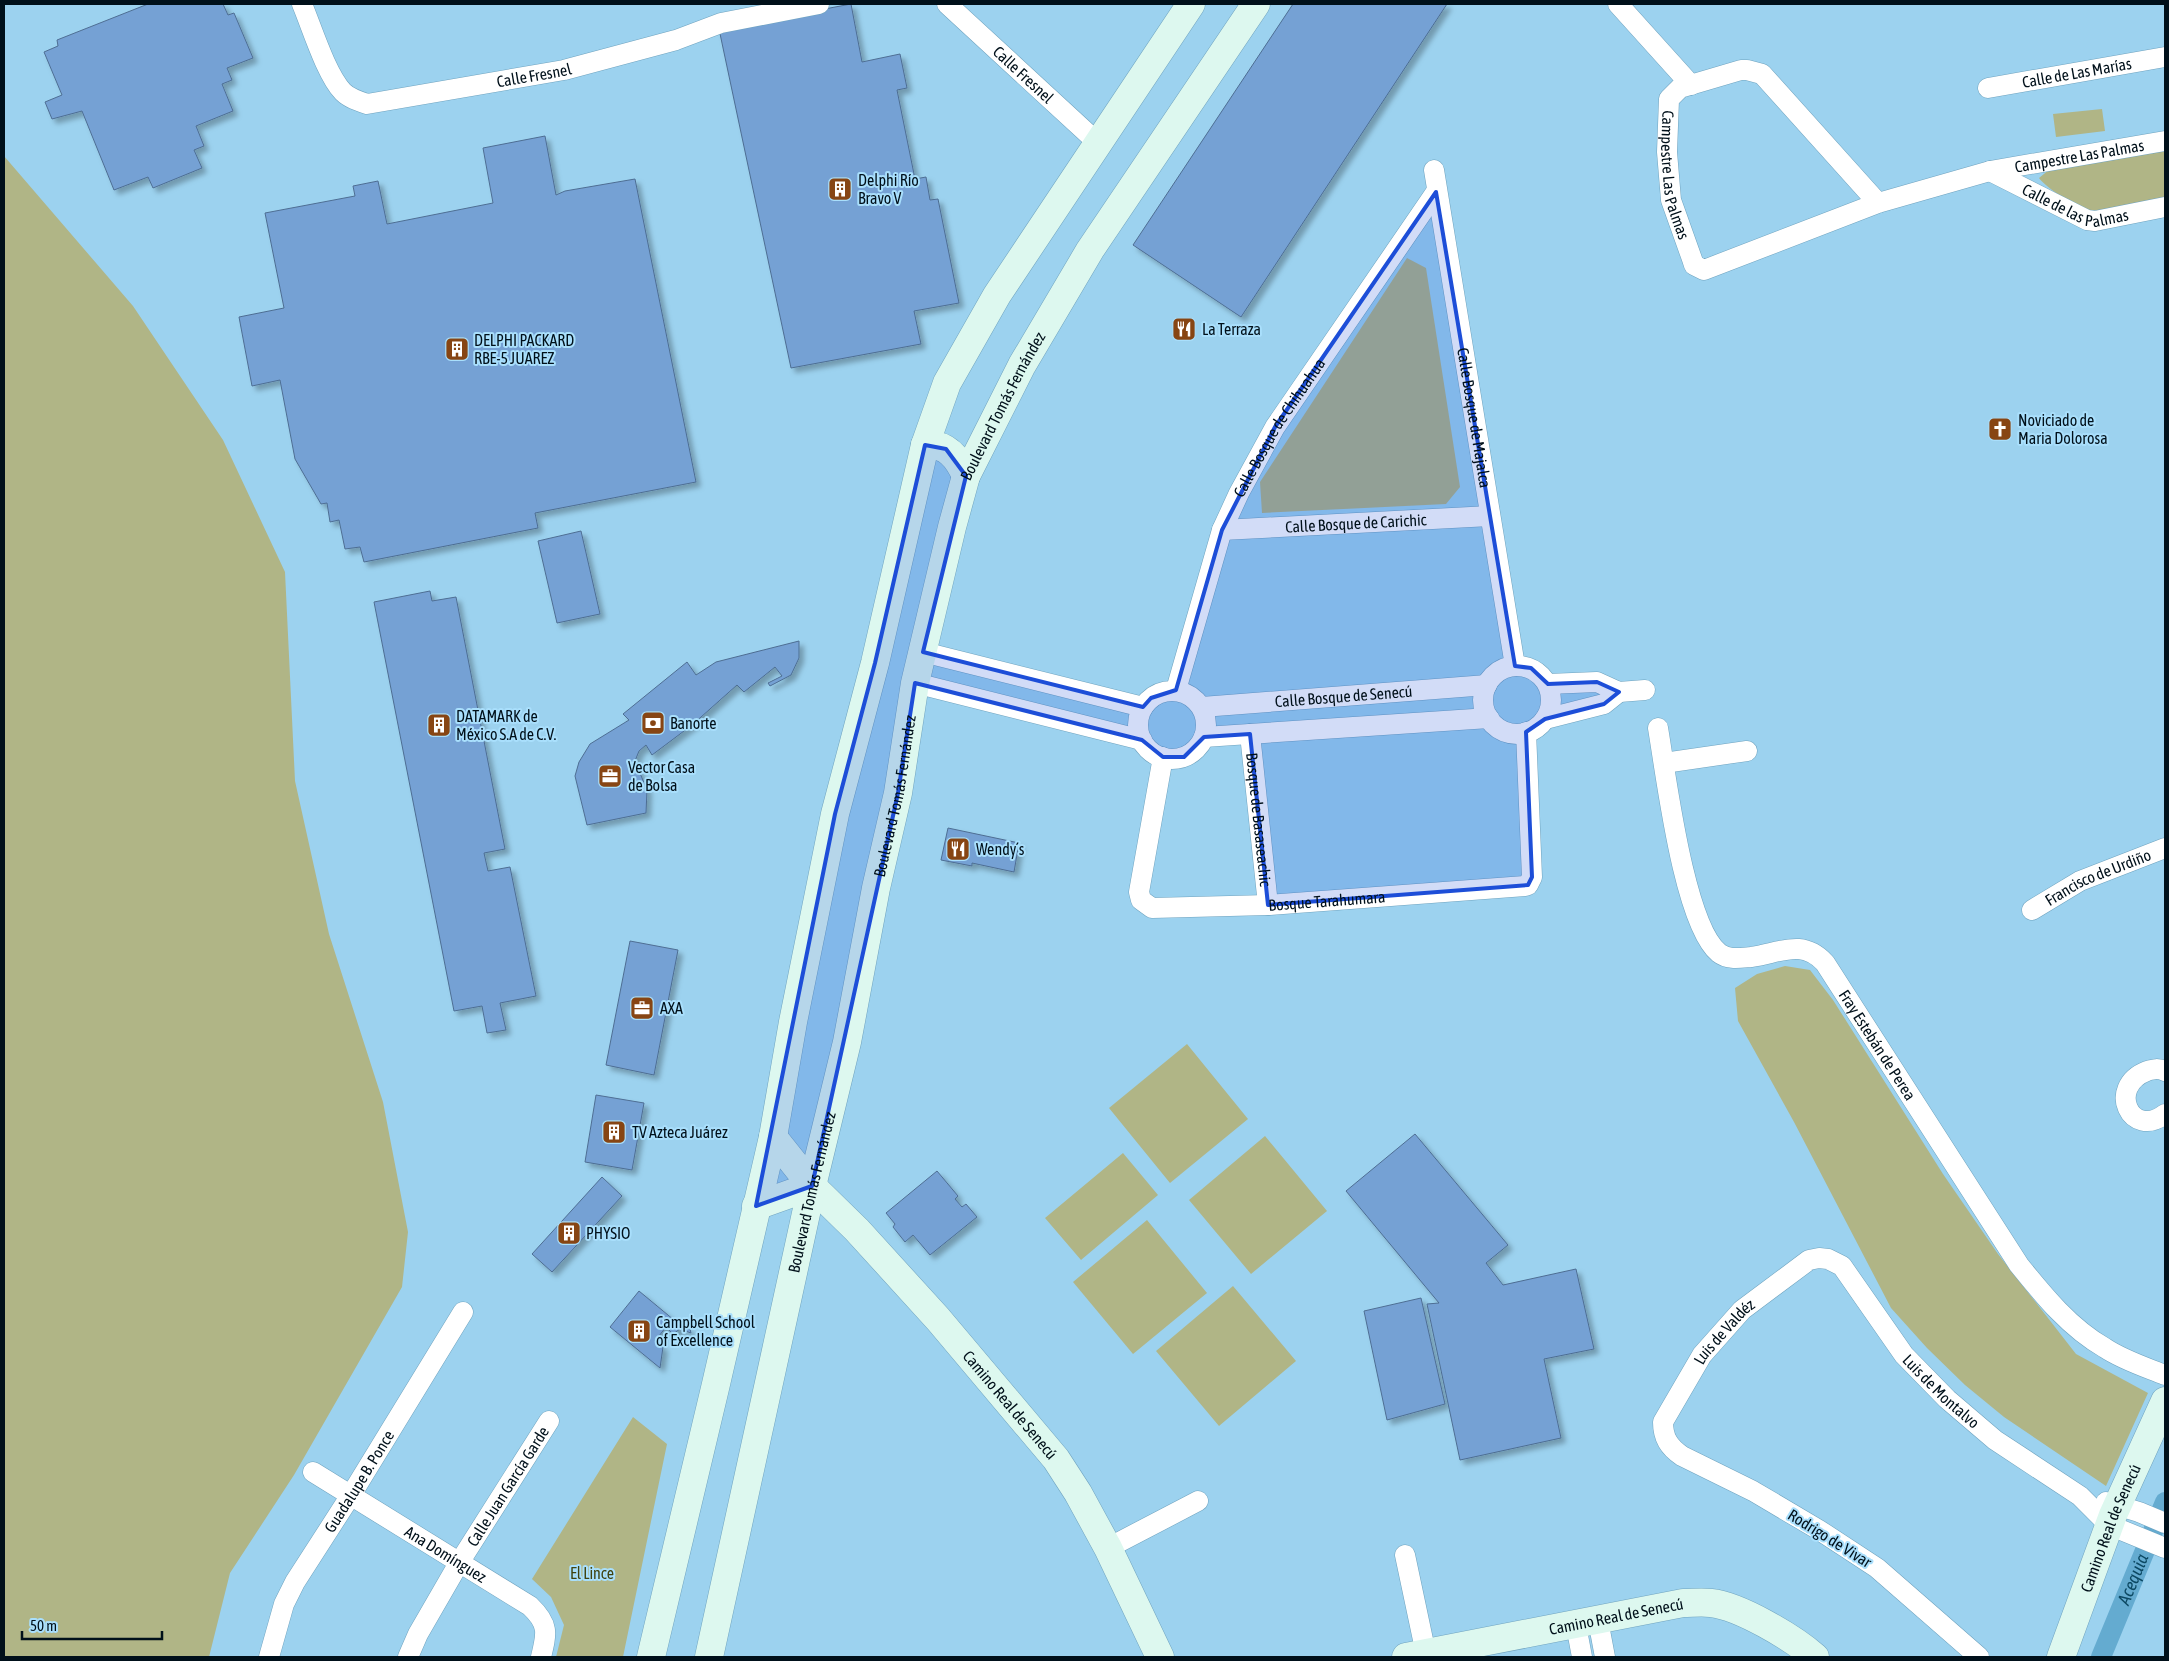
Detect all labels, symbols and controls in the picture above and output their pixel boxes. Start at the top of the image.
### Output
street label: Calle Fresnel [990,42,1058,107]
street label: Calle de Las Marías [2021,54,2133,91]
street label: Calle Fresnel [495,59,574,90]
street label: Campestre Las Palmas [1657,110,1693,242]
street label: Campestre Las Palmas [2013,136,2146,176]
place label: Delphi Río Bravo V [858,171,919,207]
building icon: Delphi Río Bravo V [827,176,853,202]
street label: Calle de las Palmas [2019,180,2130,230]
restaurant icon: La Terraza [1171,316,1197,342]
place label: La Terraza [1202,320,1261,338]
street label: Boulevard Tomás Fernández [956,328,1049,483]
place label: DELPHI PACKARD RBE-5 JUAREZ [474,331,574,367]
building icon: DELPHI PACKARD RBE-5 JUAREZ [444,336,470,362]
street label: Calle Bosque de Majalca [1454,346,1495,489]
street label: Calle Bosque de Chihuahua [1230,355,1328,500]
place label: Noviciado de Maria Dolorosa [2018,411,2108,447]
church icon: Noviciado de Maria Dolorosa [1987,416,2013,442]
street label: Calle Bosque de Carichic [1285,510,1427,536]
street label: Calle Bosque de Senecú [1274,682,1413,710]
place label: DATAMARK de México S.A de C.V. [456,707,556,743]
bank icon: Banorte [640,710,666,736]
building icon: DATAMARK de México S.A de C.V. [426,712,452,738]
place label: Banorte [670,714,717,732]
street label: Boulevard Tomás Fernández [870,714,919,879]
street label: Bosque de Basaseachic [1243,752,1275,887]
place label: Vector Casa de Bolsa [628,758,695,794]
office icon: Vector Casa de Bolsa [597,763,623,789]
restaurant icon: Wendy´s [945,836,971,862]
place label: Wendy´s [976,840,1025,859]
street label: Francisco de Urdiño [2042,845,2153,909]
street label: Bosque Tarahumara [1268,887,1386,914]
street label: Fray Estebán de Perea [1836,986,1920,1103]
office icon: AXA [629,995,655,1021]
place label: AXA [660,999,683,1017]
street label: Boulevard Tomás Fernández [784,1110,839,1274]
building icon: TV Azteca Juárez [601,1119,627,1145]
place label: TV Azteca Juárez [632,1123,728,1141]
building icon: PHYSIO [556,1220,582,1246]
place label: PHYSIO [586,1224,630,1242]
street label: Luis de Valdéz [1690,1295,1758,1367]
place label: Campbell School of Excellence [656,1313,756,1349]
building icon: Campbell School of Excellence [626,1318,652,1344]
street label: Camino Real de Senecú [959,1347,1061,1463]
street label: Luis de Montalvo [1899,1351,1983,1432]
street label: Calle Juan García Garde [463,1423,552,1549]
street label: Guadalupe B. Ponce [320,1427,397,1536]
street label: Camino Real de Senecú [2077,1461,2144,1594]
street label: Rodrigo de Vivar [1784,1505,1875,1572]
street label: Ana Domínguez [402,1522,490,1586]
water label: Acequia [2112,1550,2153,1609]
park label: El Lince [570,1564,614,1582]
street label: Camino Real de Senecú [1547,1594,1685,1638]
scale bar [22,1608,162,1640]
text: 50 m [30,1617,57,1634]

